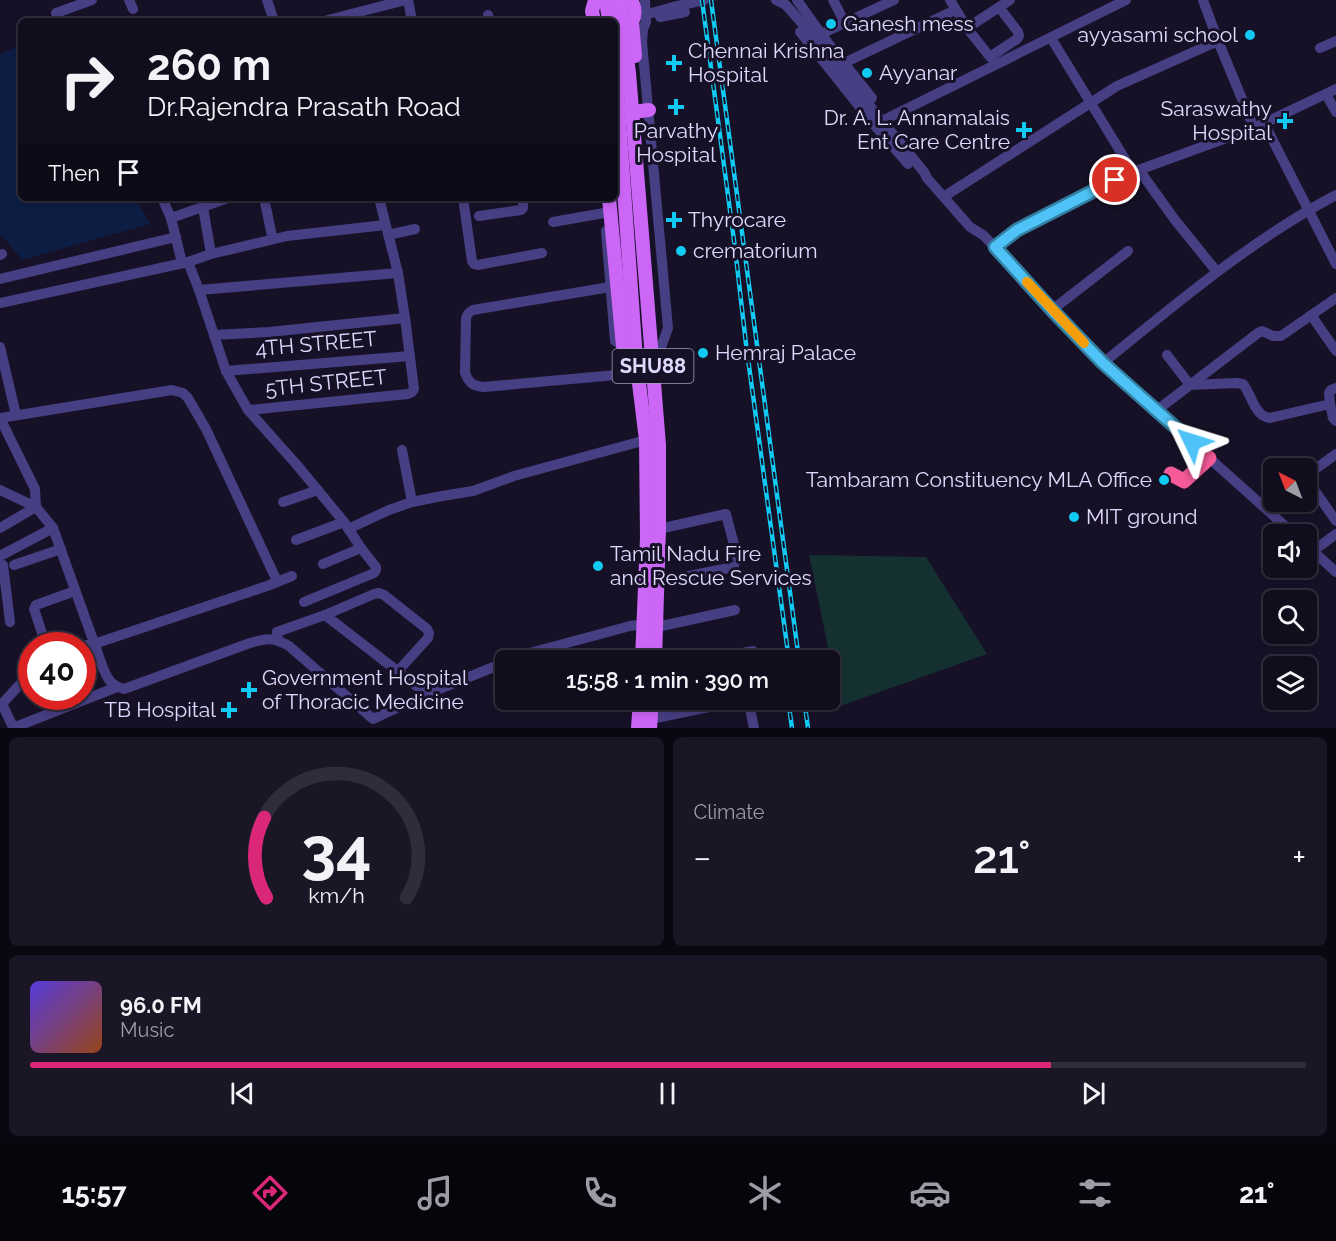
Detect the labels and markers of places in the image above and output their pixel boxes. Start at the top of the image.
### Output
place label: Ganesh mess [843,11,974,36]
marker: Ganesh mess [824,17,838,31]
place label: ayyasami school [1078,22,1238,47]
marker: ayyasami school [1243,28,1257,42]
place label: Chennai Krishna Hospital [688,38,844,87]
marker: Chennai Krishna Hospital [665,54,683,72]
place label: Ayyanar [879,60,958,85]
marker: Ayyanar [860,66,874,80]
place label: Saraswathy Hospital [1161,96,1272,145]
marker: Parvathy Hospital [667,98,685,116]
place label: Dr. A. L. Annamalais Ent Care Centre [824,105,1010,154]
marker: Saraswathy Hospital [1276,112,1294,130]
place label: Parvathy Hospital [634,118,718,167]
marker: Dr. A. L. Annamalais Ent Care Centre [1015,121,1033,139]
pin [1089,154,1140,205]
place label: Thyrocare [688,207,786,232]
marker: Thyrocare [665,211,683,229]
place label: crematorium [693,238,818,263]
marker: crematorium [674,244,688,258]
place label: Hemraj Palace [715,340,856,365]
marker: Hemraj Palace [696,346,710,360]
place label: Tambaram Constituency MLA Office [806,467,1152,492]
marker: Tambaram Constituency MLA Office [1157,473,1171,487]
place label: MIT ground [1086,504,1197,529]
marker: MIT ground [1067,510,1081,524]
place label: Tamil Nadu Fire and Rescue Services [610,541,812,590]
marker: Tamil Nadu Fire and Rescue Services [591,559,605,573]
place label: Government Hospital of Thoracic Medicine [262,665,468,714]
marker: Government Hospital of Thoracic Medicine [240,681,258,699]
place label: TB Hospital [104,697,216,722]
marker: TB Hospital [220,701,238,719]

